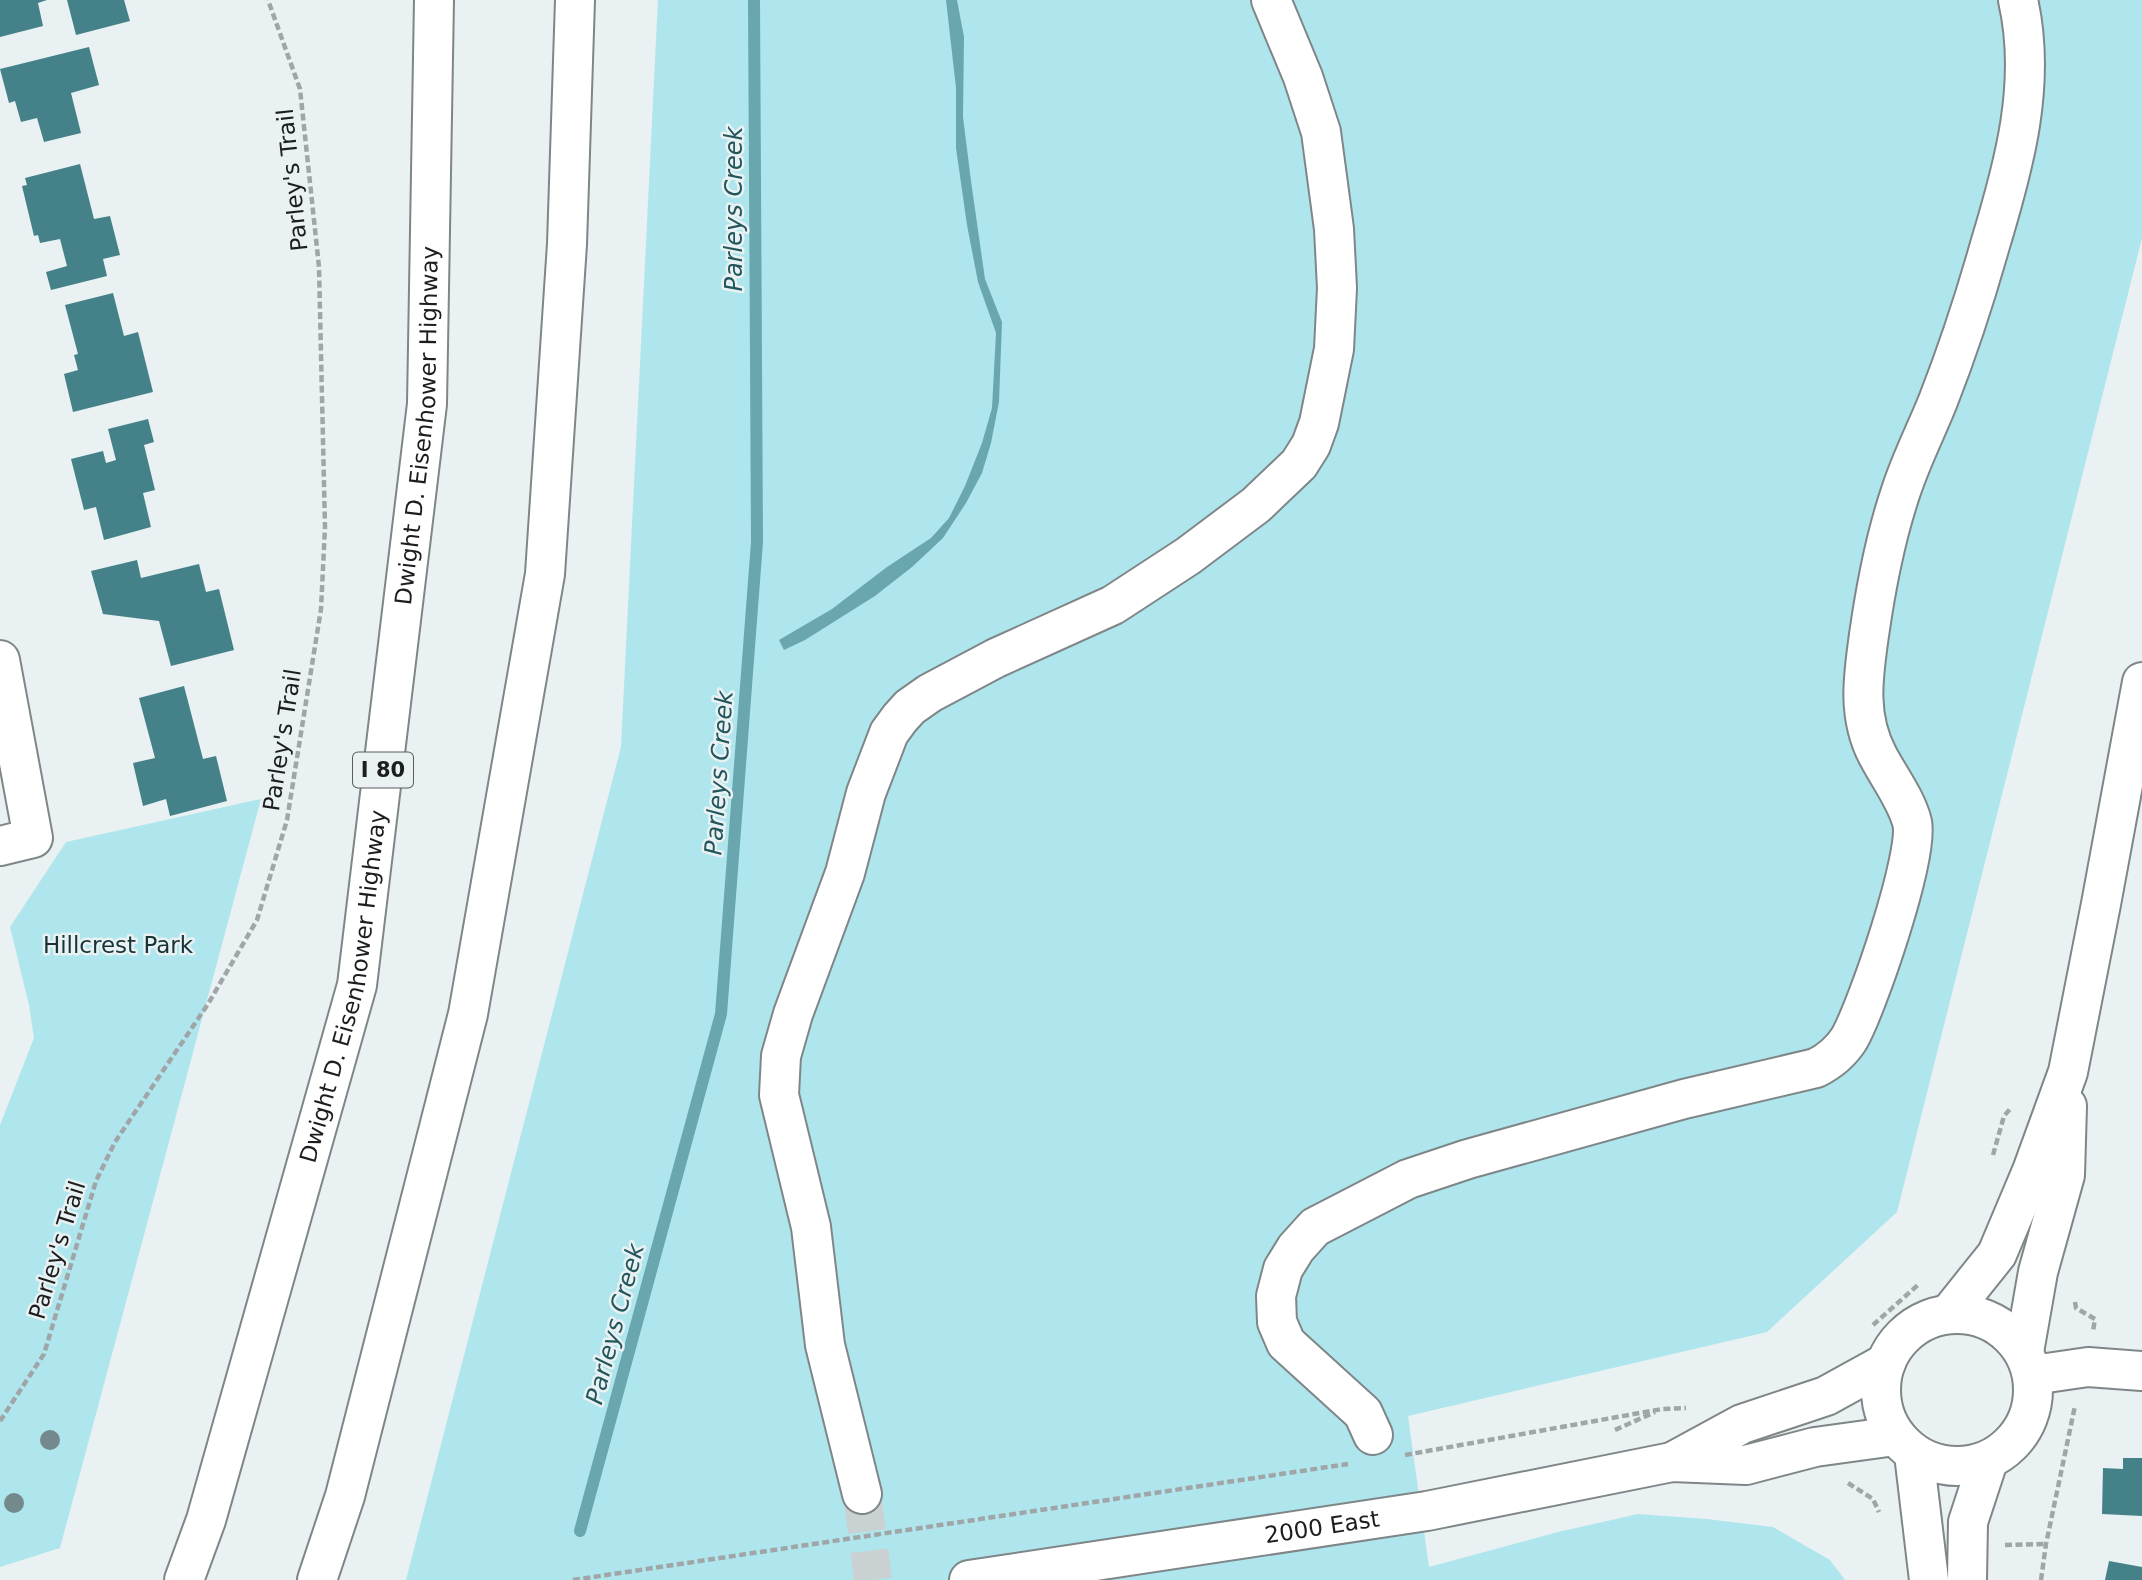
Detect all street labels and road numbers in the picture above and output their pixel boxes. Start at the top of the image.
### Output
street label: Parley's Trail [272,107,312,253]
street label: Dwight D. Eisenhower Highway [390,246,443,606]
street label: Parley's Trail [258,667,306,813]
road number: I 80 [353,752,413,788]
street label: Dwight D. Eisenhower Highway [295,808,391,1166]
street label: Parley's Trail [24,1178,90,1322]
street label: 2000 East [1263,1505,1381,1548]

